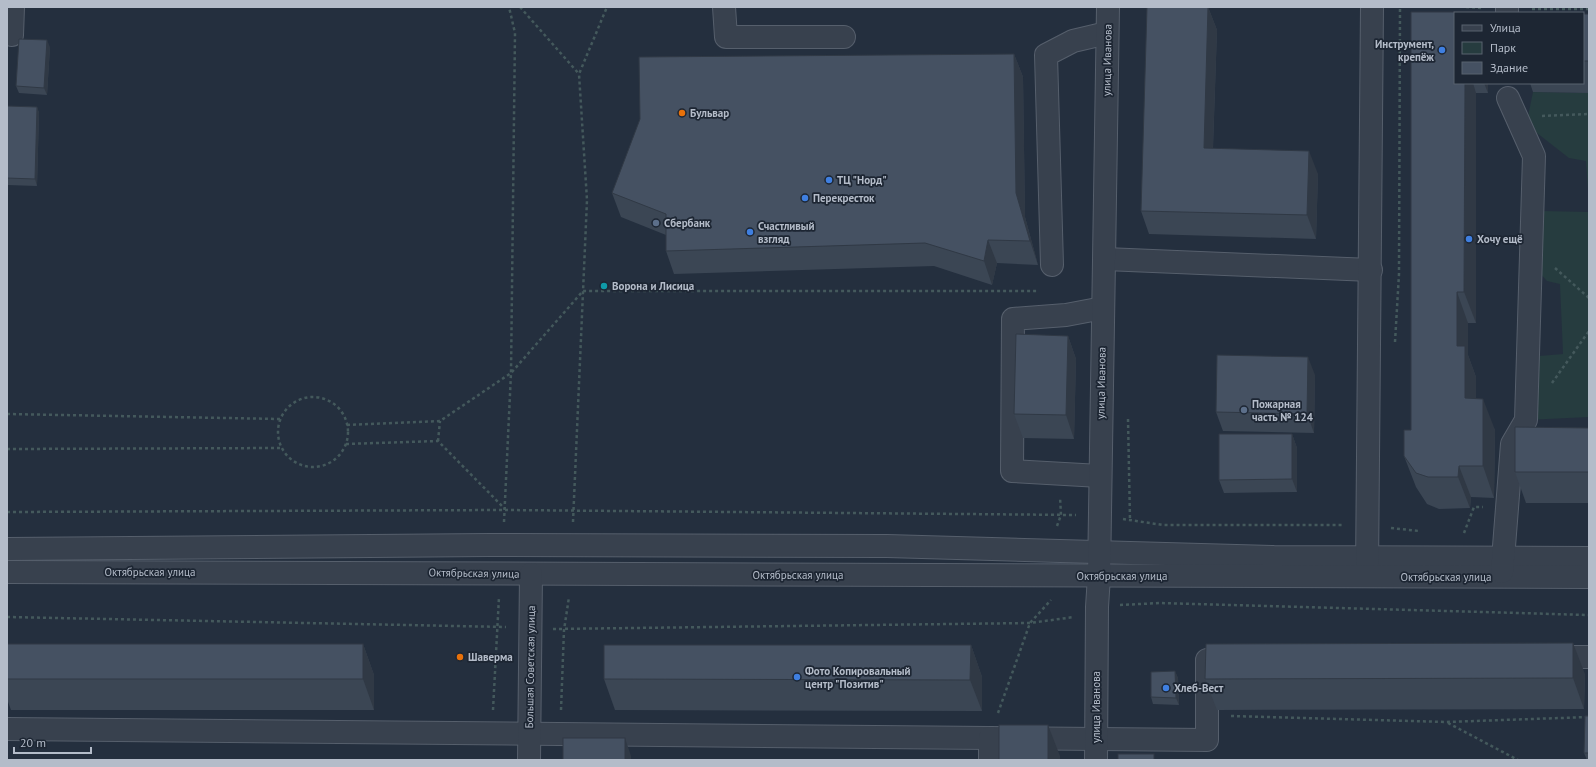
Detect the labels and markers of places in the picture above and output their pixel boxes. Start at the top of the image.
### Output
place label: Инструмент, крепёж [1375,37,1434,64]
marker: Инструмент, крепёж [1437,45,1447,55]
place label: Бульвар [690,106,729,120]
marker: Бульвар [677,108,687,118]
place label: ТЦ "Норд" [837,173,887,187]
marker: ТЦ "Норд" [824,175,834,185]
place label: Перекресток [813,191,875,205]
marker: Перекресток [800,193,810,203]
place label: Сбербанк [664,216,711,230]
marker: Сбербанк [651,218,661,228]
place label: Счастливый взгляд [758,219,815,246]
marker: Счастливый взгляд [745,227,755,237]
place label: Хочу ещё [1477,232,1523,246]
marker: Хочу ещё [1464,234,1474,244]
place label: Ворона и Лисица [612,279,694,293]
marker: Ворона и Лисица [599,281,609,291]
place label: Пожарная часть № 124 [1252,397,1314,424]
marker: Пожарная часть № 124 [1239,405,1249,415]
place label: Шаверма [468,650,513,664]
marker: Шаверма [455,652,465,662]
place label: Фото Копировальный центр "Позитив" [805,664,911,691]
marker: Фото Копировальный центр "Позитив" [792,672,802,682]
place label: Хлеб-Вест [1174,681,1224,695]
marker: Хлеб-Вест [1161,683,1171,693]

